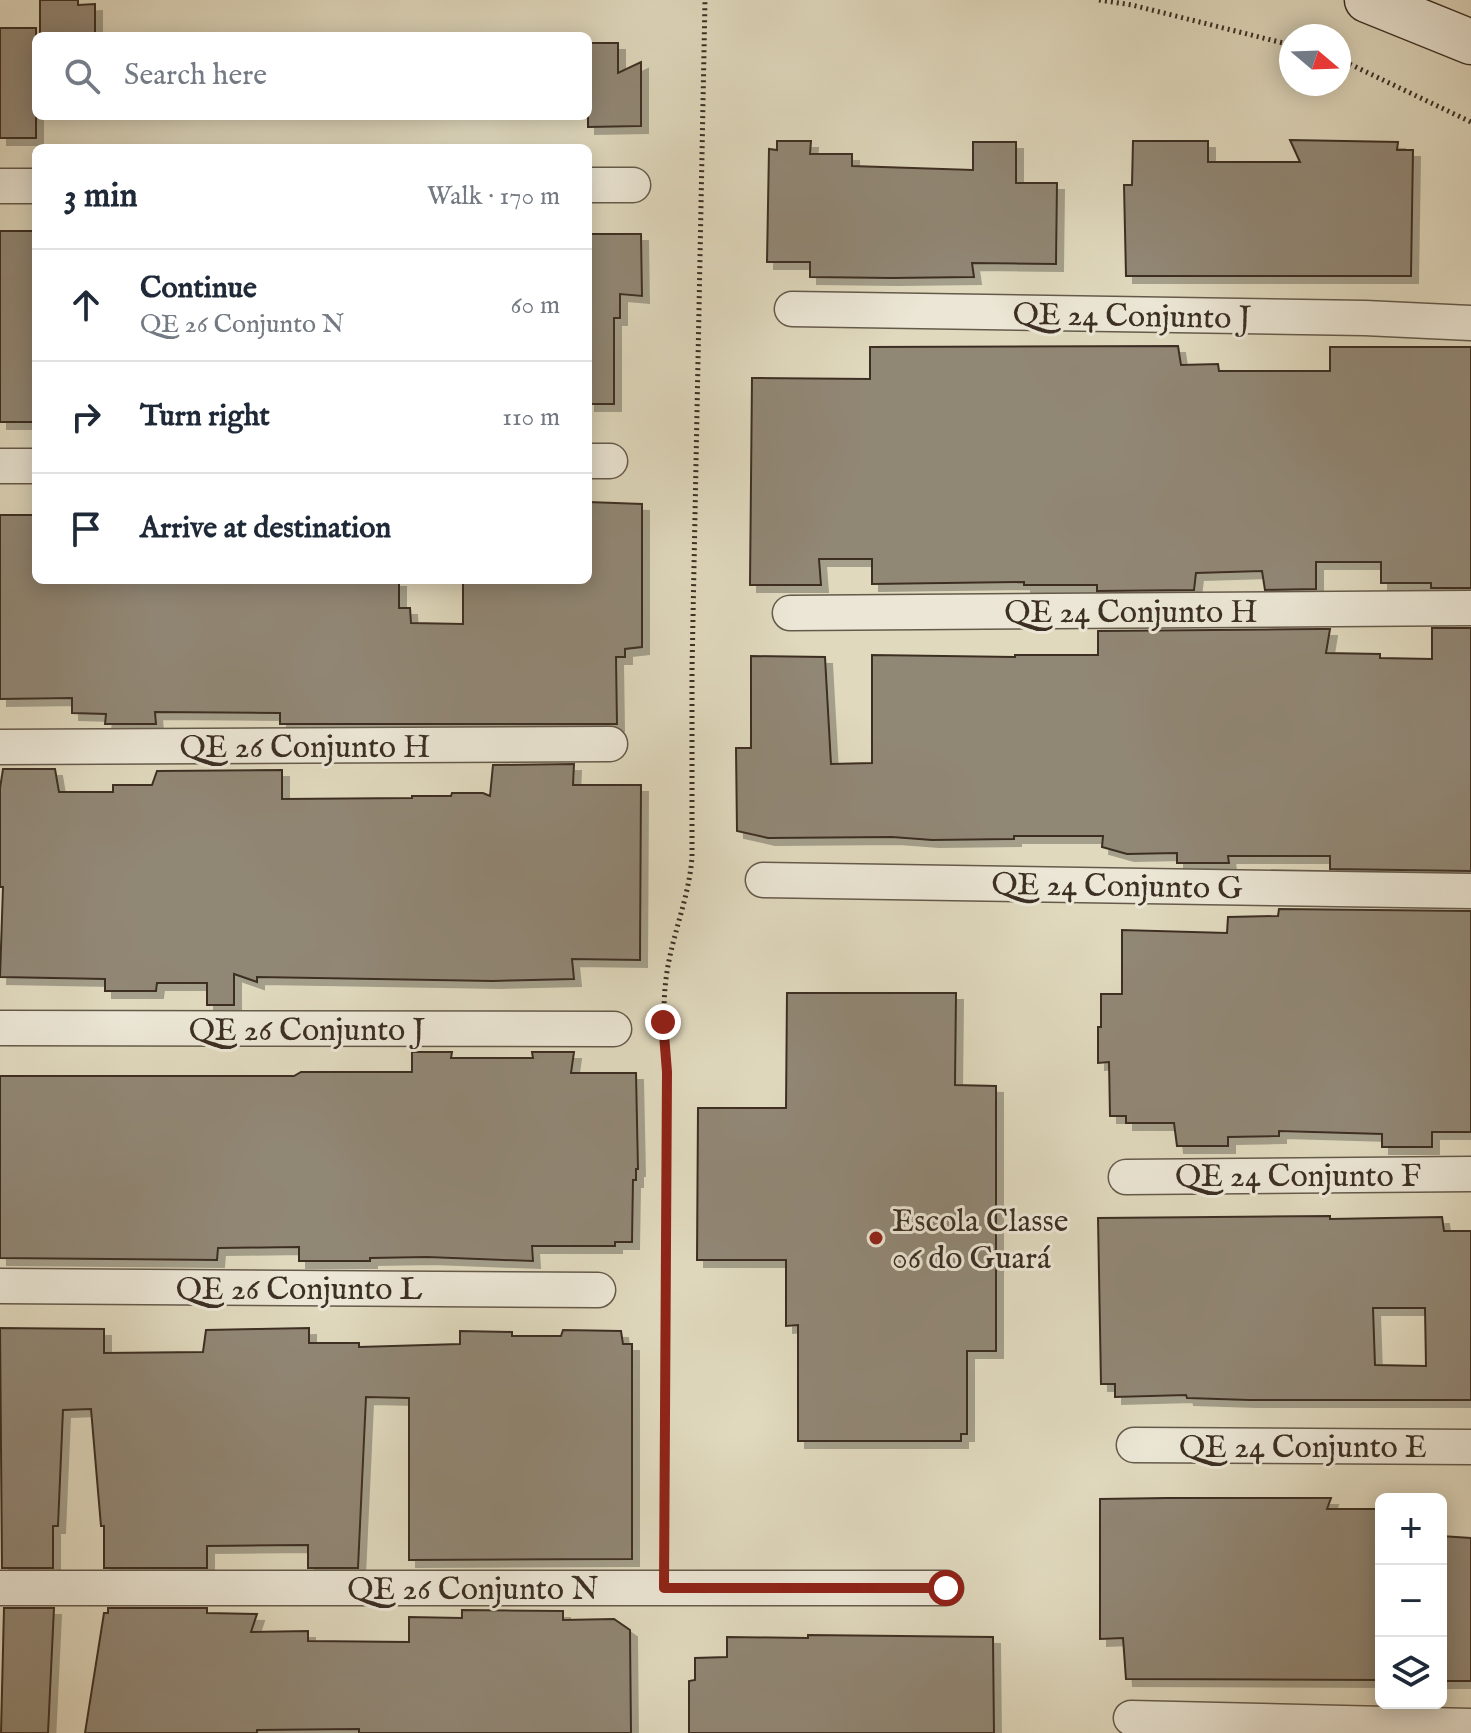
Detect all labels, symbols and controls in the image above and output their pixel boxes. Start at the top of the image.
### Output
north arrow [1279,24,1351,96]
search box [32,32,592,120]
icon: search [60,54,104,98]
text: Search here [124,57,267,95]
text: 3 min [64,175,138,218]
text: Walk · 170 m [427,180,560,213]
text: Continue [140,270,257,308]
icon: ahead [64,283,108,327]
text: 60 m [511,289,560,322]
street label: QE 24 Conjunto J [1012,295,1252,340]
text: QE 26 Conjunto N [140,308,344,341]
icon: right [64,395,108,439]
text: Turn right [140,398,270,436]
text: 110 m [502,401,560,434]
icon: arrive [64,507,108,551]
text: Arrive at destination [140,510,391,548]
street label: QE 24 Conjunto H [1004,593,1258,634]
street label: QE 26 Conjunto H [179,728,431,769]
street label: QE 24 Conjunto G [991,865,1243,910]
route end [645,1004,681,1040]
street label: QE 26 Conjunto J [189,1011,425,1052]
street label: QE 24 Conjunto F [1175,1157,1421,1198]
place label: Escola Classe 06 do Guará [892,1202,1069,1280]
marker: Escola Classe 06 do Guará [867,1229,885,1247]
street label: QE 26 Conjunto L [176,1270,422,1311]
street label: QE 24 Conjunto E [1179,1428,1427,1469]
map controls [1375,1493,1447,1709]
button: + [1375,1493,1447,1565]
button: − [1375,1565,1447,1637]
street label: QE 26 Conjunto N [347,1570,599,1611]
route start [928,1570,964,1606]
button: layers [1375,1637,1447,1709]

